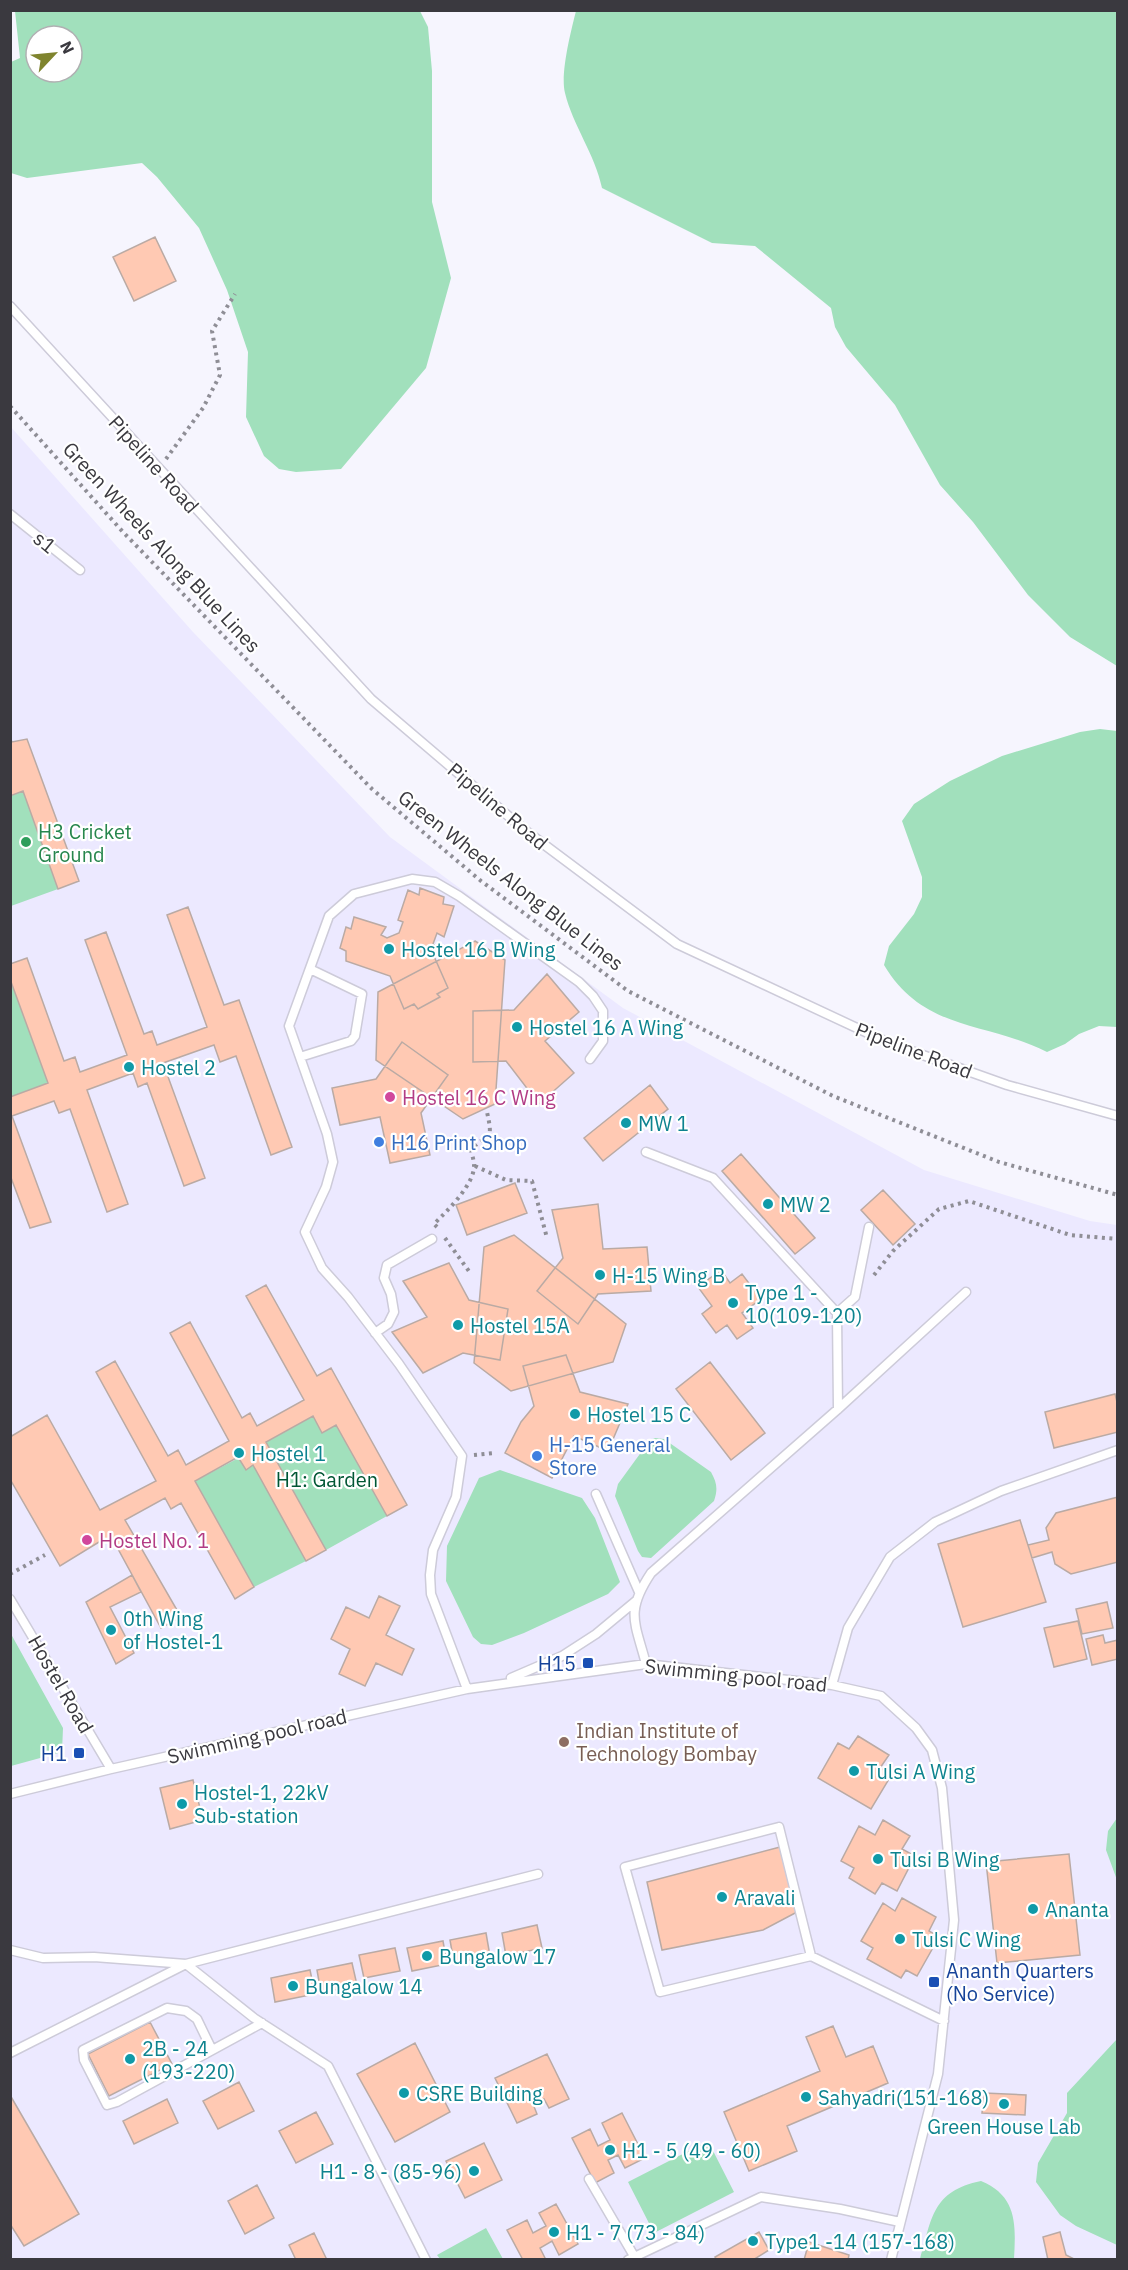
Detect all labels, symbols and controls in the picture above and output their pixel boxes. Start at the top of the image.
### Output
north arrow [24,24,84,84]
text: N [56,38,79,57]
street label: Pipeline Road [103,409,205,519]
street label: Green Wheels Along Blue Lines [57,436,267,658]
street label: s1 [28,525,62,559]
street label: Pipeline Road [442,756,554,856]
street label: Green Wheels Along Blue Lines [393,783,629,977]
place label: H3 Cricket Ground [38,818,132,868]
marker: H3 Cricket Ground [19,835,33,849]
place label: Hostel 16 B Wing [401,936,556,963]
marker: Hostel 16 B Wing [382,942,396,956]
place label: Hostel 16 A Wing [529,1014,683,1041]
street label: Pipeline Road [852,1015,976,1085]
marker: Hostel 16 A Wing [510,1020,524,1034]
place label: Hostel 2 [141,1054,216,1081]
marker: Hostel 2 [122,1060,136,1074]
place label: Hostel 16 C Wing [402,1084,556,1111]
marker: Hostel 16 C Wing [383,1090,397,1104]
place label: MW 1 [638,1110,689,1137]
marker: MW 1 [619,1116,633,1130]
place label: H16 Print Shop [391,1129,527,1156]
marker: H16 Print Shop [372,1135,386,1149]
place label: MW 2 [780,1191,831,1218]
marker: MW 2 [761,1197,775,1211]
place label: H-15 Wing B [612,1262,725,1289]
marker: H-15 Wing B [593,1268,607,1282]
place label: Type 1 - 10(109-120) [745,1279,862,1329]
marker: Type 1 - 10(109-120) [726,1296,740,1310]
place label: Hostel 15A [470,1312,570,1339]
marker: Hostel 15A [451,1318,465,1332]
place label: Hostel 15 C [587,1401,691,1428]
marker: Hostel 15 C [568,1407,582,1421]
place label: H-15 General Store [549,1431,670,1481]
place label: Hostel 1 [251,1440,326,1467]
marker: Hostel 1 [232,1446,246,1460]
marker: H-15 General Store [530,1449,544,1463]
park label: H1: Garden [276,1466,378,1493]
place label: Hostel No. 1 [99,1527,209,1554]
marker: Hostel No. 1 [80,1533,94,1547]
place label: 0th Wing of Hostel-1 [123,1605,223,1655]
marker: 0th Wing of Hostel-1 [104,1623,118,1637]
street label: Hostel Road [22,1630,100,1738]
place label: H15 [538,1650,576,1677]
street label: Swimming pool road [643,1652,829,1698]
marker: H15 [581,1656,595,1670]
street label: Swimming pool road [165,1702,349,1770]
place label: Indian Institute of Technology Bombay [576,1717,757,1767]
marker: Indian Institute of Technology Bombay [557,1735,571,1749]
place label: H1 [41,1740,67,1767]
marker: H1 [72,1746,86,1760]
place label: Tulsi A Wing [866,1758,975,1785]
marker: Tulsi A Wing [847,1764,861,1778]
place label: Hostel-1, 22kV Sub-station [194,1779,329,1829]
marker: Hostel-1, 22kV Sub-station [175,1797,189,1811]
place label: Tulsi B Wing [890,1846,1000,1873]
marker: Tulsi B Wing [871,1852,885,1866]
place label: Aravali [734,1884,795,1911]
marker: Aravali [715,1890,729,1904]
place label: Ananta [1045,1896,1109,1923]
marker: Ananta [1026,1902,1040,1916]
place label: Tulsi C Wing [912,1926,1021,1953]
marker: Tulsi C Wing [893,1932,907,1946]
place label: Bungalow 17 [439,1943,557,1970]
marker: Bungalow 17 [420,1949,434,1963]
place label: Ananth Quarters (No Service) [946,1957,1094,2007]
place label: Bungalow 14 [305,1973,423,2000]
marker: Ananth Quarters (No Service) [927,1975,941,1989]
marker: Bungalow 14 [286,1979,300,1993]
place label: 2B - 24 (193-220) [142,2035,235,2085]
marker: 2B - 24 (193-220) [123,2052,137,2066]
place label: CSRE Building [416,2080,543,2107]
place label: Sahyadri(151-168) [818,2084,989,2111]
marker: CSRE Building [397,2086,411,2100]
marker: Sahyadri(151-168) [799,2090,813,2104]
marker: Green House Lab [997,2097,1011,2111]
place label: Green House Lab [927,2113,1081,2140]
place label: H1 - 5 (49 - 60) [622,2137,761,2164]
marker: H1 - 5 (49 - 60) [603,2143,617,2157]
place label: H1 - 8 - (85-96) [320,2158,462,2185]
marker: H1 - 8 - (85-96) [467,2164,481,2178]
place label: H1 - 7 (73 - 84) [566,2219,705,2246]
marker: H1 - 7 (73 - 84) [547,2225,561,2239]
place label: Type1 -14 (157-168) [765,2228,955,2255]
marker: Type1 -14 (157-168) [746,2234,760,2248]

